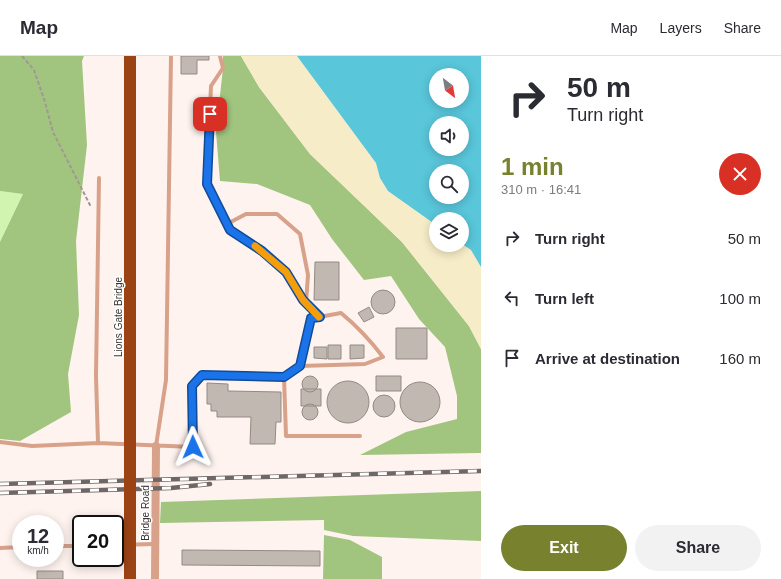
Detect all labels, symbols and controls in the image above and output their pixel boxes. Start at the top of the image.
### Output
text: Map [20,17,58,38]
text: Map [610,20,638,36]
text: Layers [660,20,702,36]
text: Share [724,20,761,36]
north arrow [429,68,469,108]
map controls [429,68,469,252]
icon: right [501,72,553,124]
text: 50 m [567,72,631,103]
pin [193,97,227,131]
icon: arrive [199,103,221,125]
text: Turn right [567,105,643,125]
button: sound [429,116,469,156]
text: 1 min [501,153,564,180]
button: close [719,153,761,195]
button: search [429,164,469,204]
text: 310 m · 16:41 [501,182,581,197]
button: layers [429,212,469,252]
icon: right [501,227,523,249]
text: Turn right [535,230,605,247]
text: 50 m [728,230,761,247]
street label: Lions Gate Bridge [113,277,124,357]
icon: left [501,287,523,309]
text: Turn left [535,290,594,307]
text: 100 m [719,290,761,307]
icon: arrive [501,347,523,369]
text: Arrive at destination [535,350,680,367]
text: 160 m [719,350,761,367]
position arrow [172,426,214,468]
street label: Bridge Road [140,485,151,541]
speed limit sign: 20 [72,515,124,567]
text: 12 [27,525,49,547]
button: Exit [501,525,627,571]
button: Share [635,525,761,571]
text: km/h [27,545,49,556]

